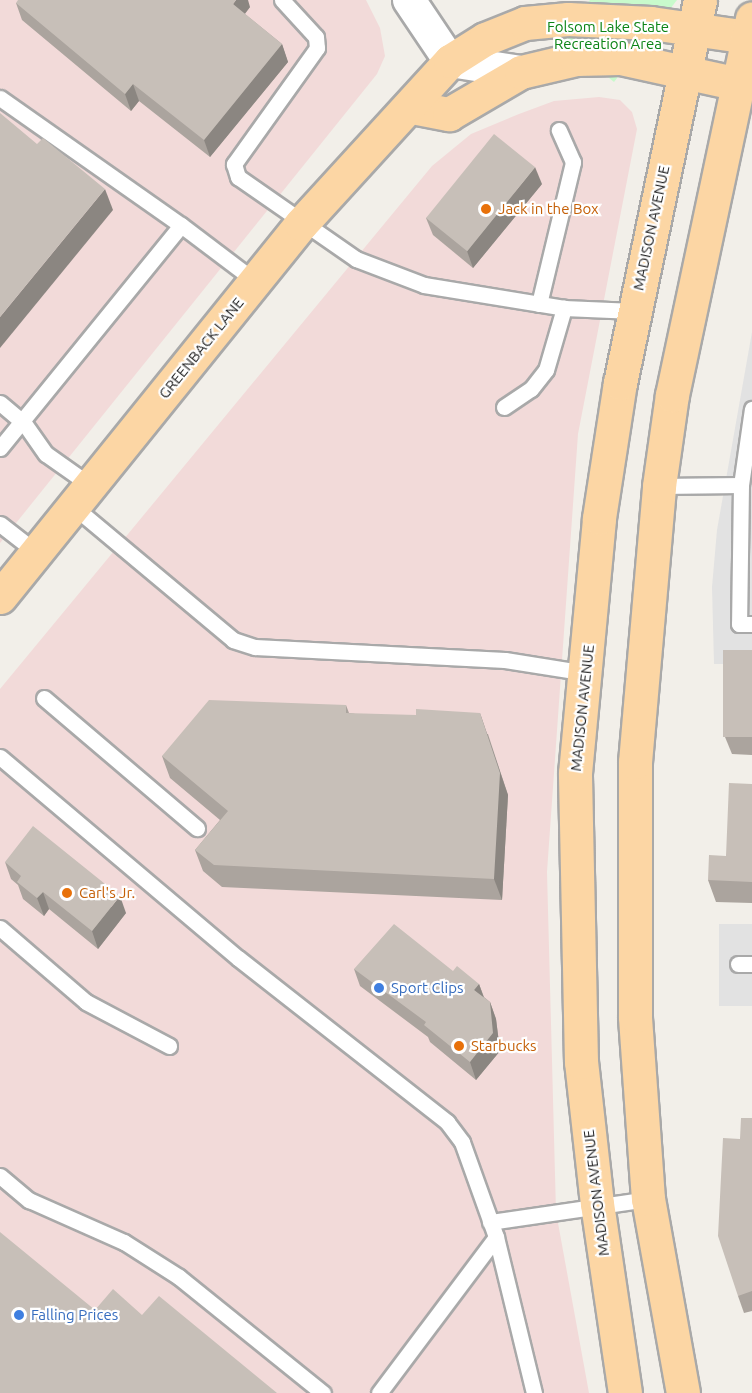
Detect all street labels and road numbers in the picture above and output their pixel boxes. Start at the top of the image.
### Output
street label: MADISON AVENUE [629,164,673,292]
street label: GREENBACK LANE [155,294,247,402]
street label: MADISON AVENUE [566,644,598,772]
street label: MADISON AVENUE [579,1129,613,1257]

